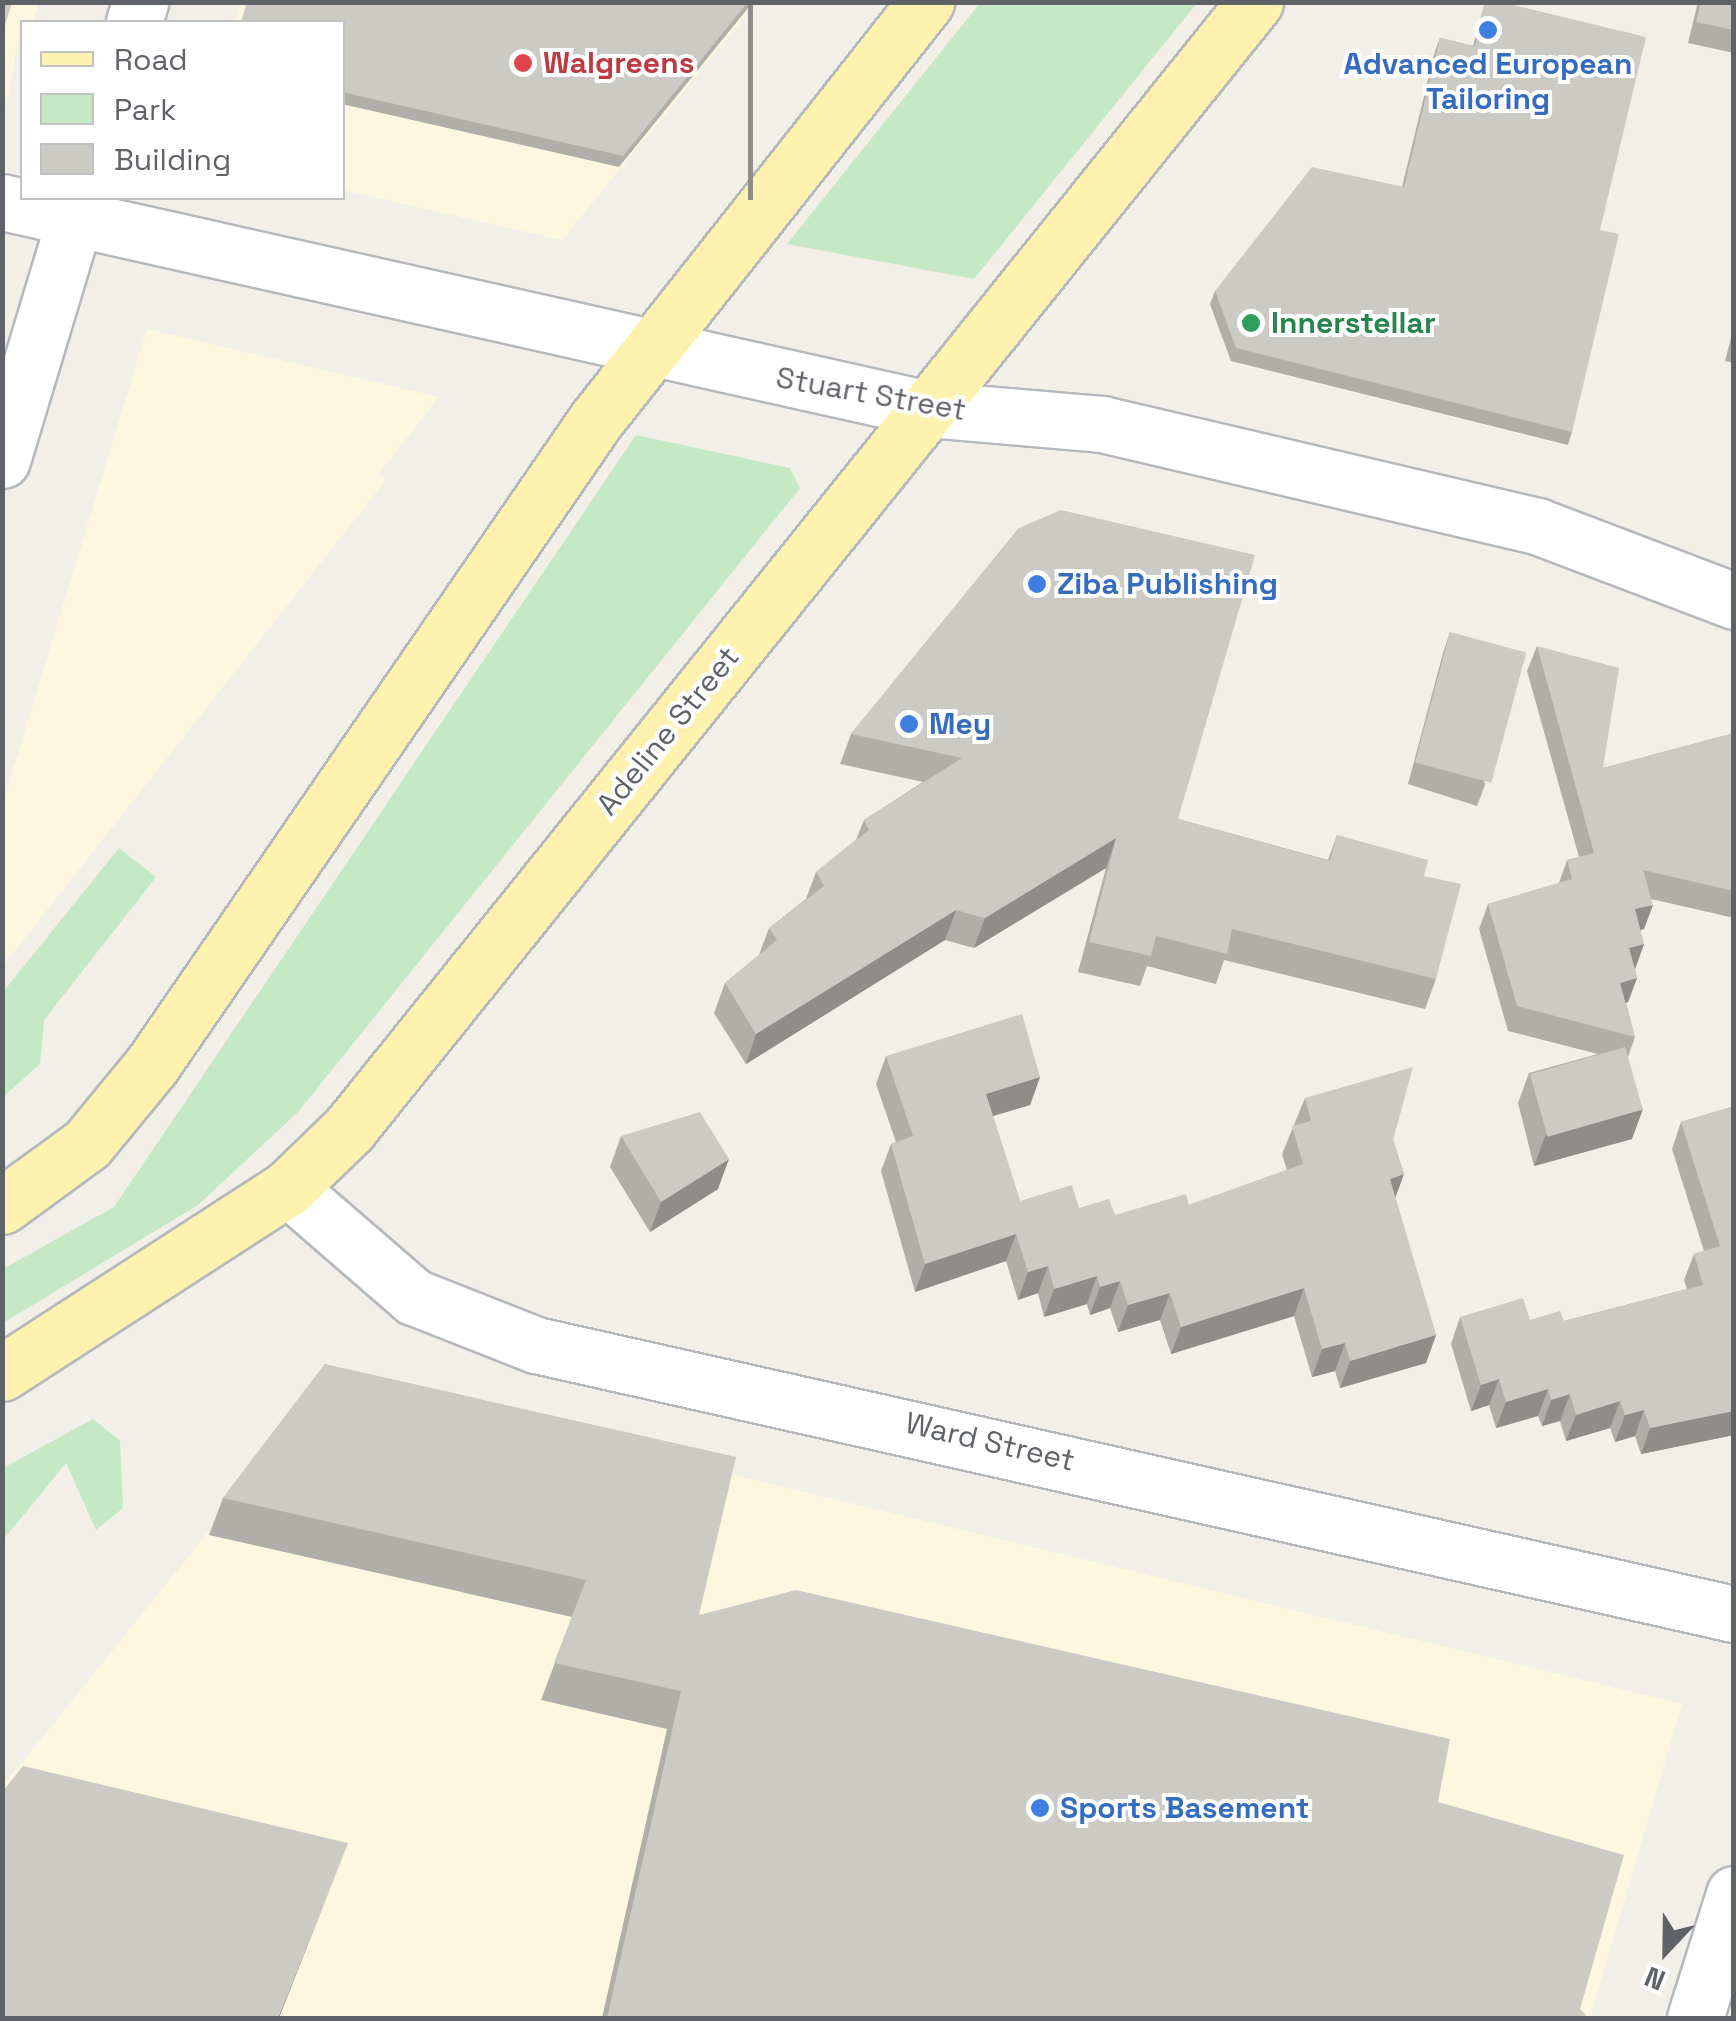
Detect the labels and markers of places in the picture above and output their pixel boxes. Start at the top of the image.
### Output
marker: Advanced European Tailoring [1477,19,1499,41]
place label: Walgreens [543,45,694,81]
place label: Advanced European Tailoring [1344,46,1632,116]
marker: Walgreens [512,52,534,74]
place label: Innerstellar [1271,305,1436,341]
marker: Innerstellar [1240,312,1262,334]
place label: Ziba Publishing [1057,566,1278,602]
marker: Ziba Publishing [1026,573,1048,595]
place label: Mey [929,706,991,742]
marker: Mey [898,713,920,735]
place label: Sports Basement [1060,1790,1309,1826]
marker: Sports Basement [1029,1797,1051,1819]

